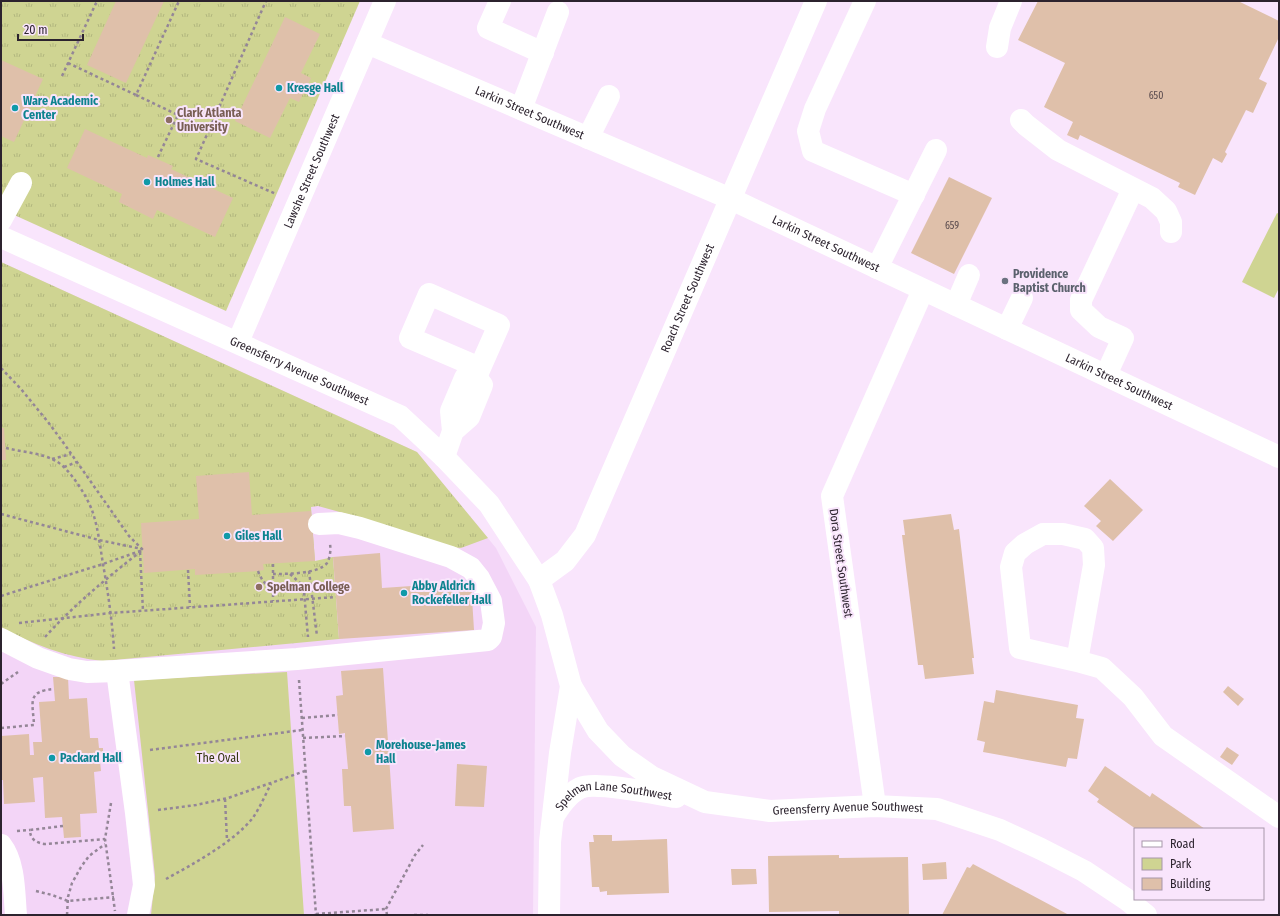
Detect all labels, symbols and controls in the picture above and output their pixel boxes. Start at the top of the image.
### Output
scale bar [18,16,83,42]
text: 20 m [24,23,48,37]
place label: Kresge Hall [287,81,344,95]
marker: Kresge Hall [274,83,284,93]
street label: Larkin Street Southwest [473,83,586,142]
house number: 650 [1149,90,1163,102]
place label: Ware Academic Center [23,94,99,122]
marker: Ware Academic Center [10,103,20,113]
place label: Clark Atlanta University [177,106,242,134]
street label: Lawshe Street Southwest [281,112,342,231]
marker: Clark Atlanta University [164,115,174,125]
place label: Holmes Hall [155,175,215,189]
marker: Holmes Hall [142,177,152,187]
street label: Larkin Street Southwest [770,212,882,275]
house number: 659 [945,220,959,232]
street label: Roach Street Southwest [658,242,717,355]
place label: Providence Baptist Church [1013,267,1086,295]
marker: Providence Baptist Church [1000,276,1010,286]
street label: Greensferry Avenue Southwest [228,334,371,408]
street label: Larkin Street Southwest [1063,350,1175,413]
street label: Dora Street Southwest [826,508,856,618]
place label: Giles Hall [235,529,283,543]
marker: Giles Hall [222,531,232,541]
place label: Abby Aldrich Rockefeller Hall [411,579,492,607]
place label: Spelman College [267,580,350,594]
marker: Spelman College [254,582,264,592]
marker: Abby Aldrich Rockefeller Hall [399,588,409,598]
place label: Morehouse-James Hall [376,738,466,766]
marker: Morehouse-James Hall [363,747,373,757]
place label: Packard Hall [60,751,122,765]
park label: The Oval [197,751,239,765]
marker: Packard Hall [47,753,57,763]
street label: Spelman Lane Southwest [552,779,673,813]
street label: Greensferry Avenue Southwest [772,799,924,818]
legend [1134,828,1264,900]
text: Road [1170,837,1195,851]
text: Park [1170,857,1192,871]
text: Building [1170,877,1211,891]

